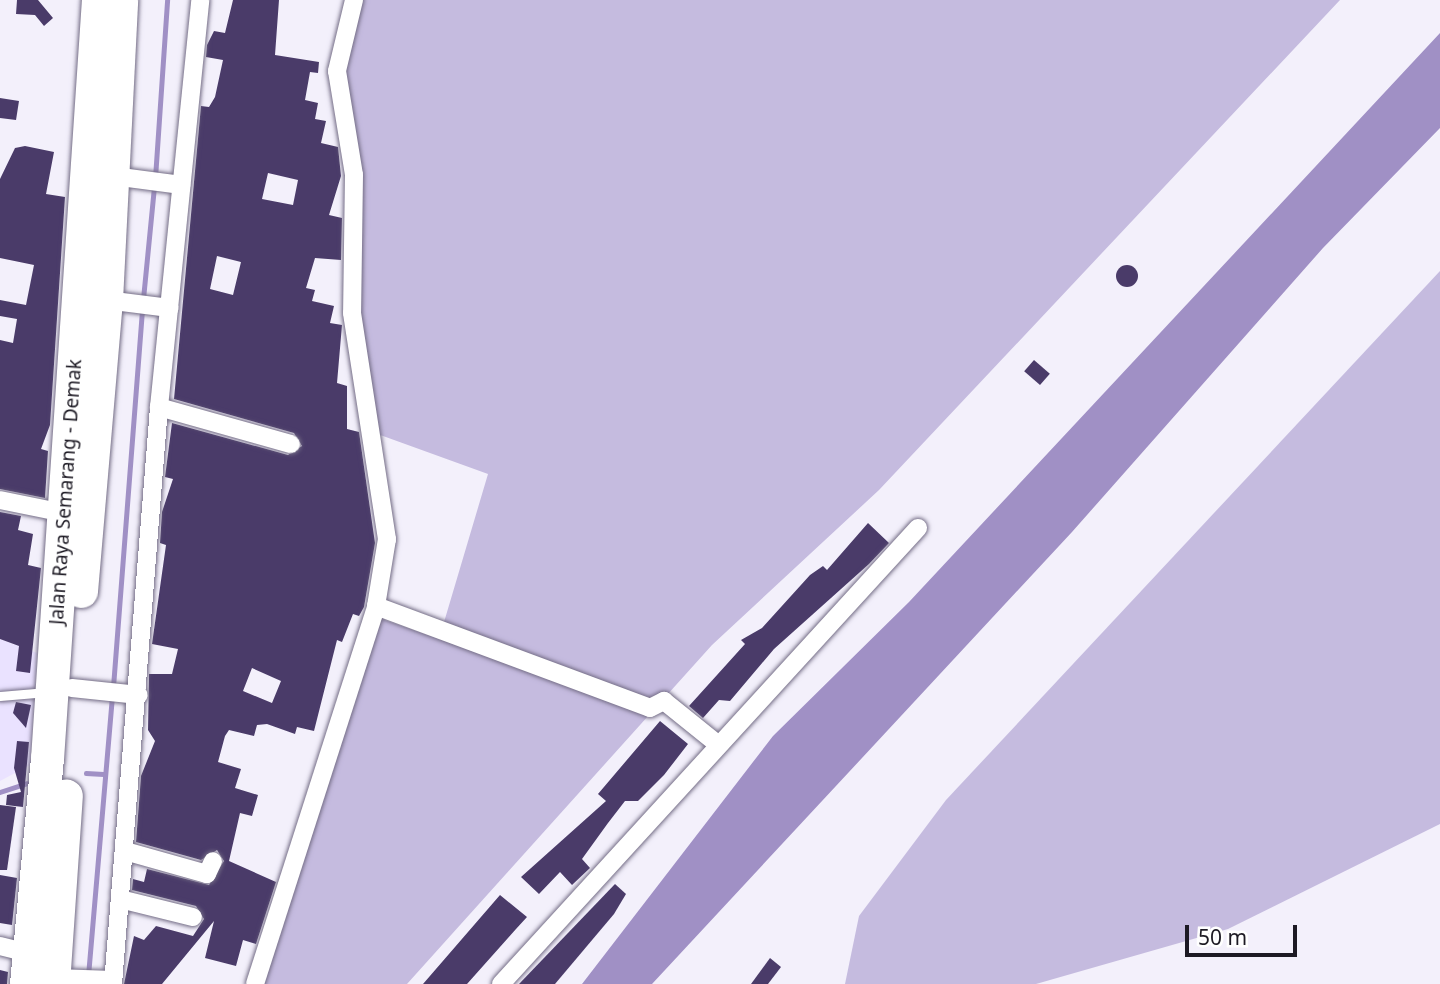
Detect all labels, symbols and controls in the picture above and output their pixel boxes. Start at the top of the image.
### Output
street label: Jalan Raya Semarang - Demak [45,358,87,626]
scale bar [1188,911,1300,955]
text: 50 m [1198,923,1247,951]

